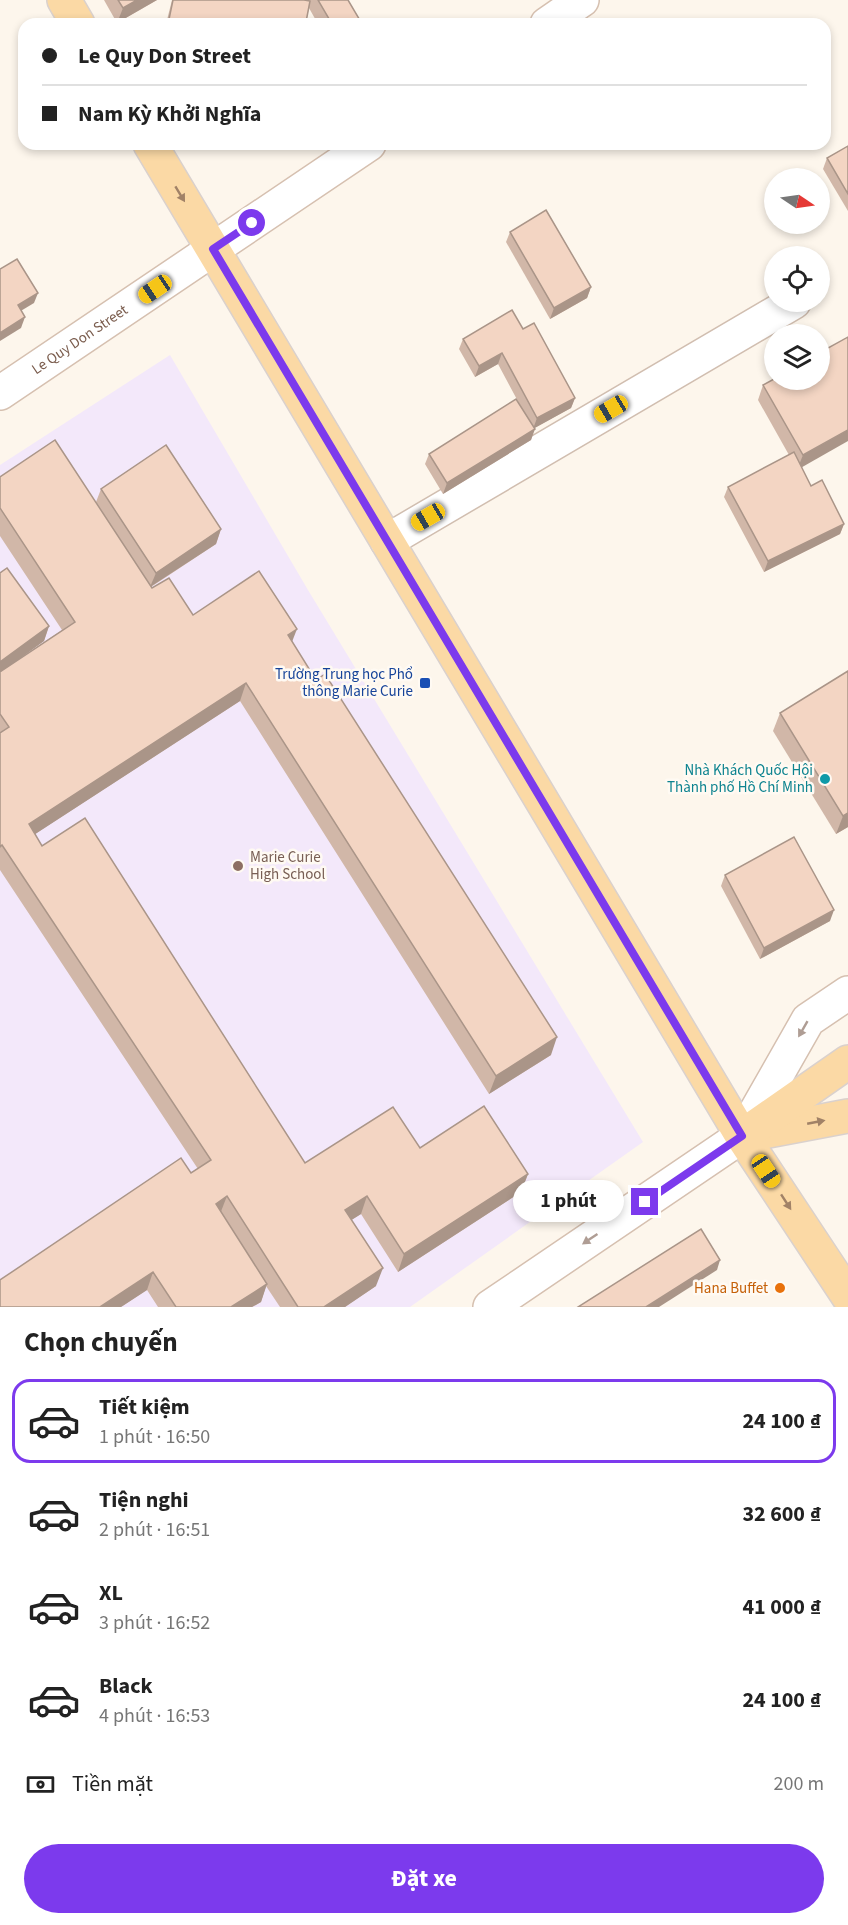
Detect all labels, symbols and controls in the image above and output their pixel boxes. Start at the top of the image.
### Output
text: Le Quy Don Street [78,40,251,72]
text: Nam Kỳ Khởi Nghĩa [78,98,261,130]
north arrow [764,168,830,234]
map controls [764,168,830,390]
one-way arrow [175,186,185,203]
route start [238,209,265,236]
button: locate [764,246,830,312]
car [135,271,175,307]
street label: Le Quy Don Street [27,299,132,379]
button: layers [764,324,830,390]
car [591,392,631,426]
car [408,500,448,534]
place label: Trường Trung học Phổ thông Marie Curie [275,664,413,702]
marker: Trường Trung học Phổ thông Marie Curie [418,676,432,690]
place label: Nhà Khách Quốc Hội Thành phố Hồ Chí Minh [667,760,813,798]
marker: Nhà Khách Quốc Hội Thành phố Hồ Chí Minh [818,772,832,786]
place label: Marie Curie High School [250,847,325,885]
marker: Marie Curie High School [231,859,245,873]
one-way arrow [798,1021,808,1038]
one-way arrow [806,1117,825,1126]
car [748,1151,784,1191]
callout: 1 phút [513,1181,624,1223]
text: 1 phút [540,1187,597,1215]
route end [631,1188,658,1215]
one-way arrow [780,1194,791,1210]
one-way arrow [582,1233,598,1245]
place label: Hana Buffet [694,1278,768,1299]
marker: Hana Buffet [773,1281,787,1295]
text: Chọn chuyến [24,1323,178,1362]
text: Tiết kiệm [99,1391,190,1423]
icon: car [27,1394,81,1448]
text: 24 100 ₫ [743,1405,821,1437]
text: 1 phút · 16:50 [99,1423,210,1451]
text: Tiện nghi [99,1484,189,1516]
icon: car [27,1487,81,1541]
text: 32 600 ₫ [743,1498,821,1530]
text: 2 phút · 16:51 [99,1516,210,1544]
text: XL [99,1577,123,1609]
icon: car [27,1580,81,1634]
text: 41 000 ₫ [743,1591,821,1623]
text: 3 phút · 16:52 [99,1609,210,1637]
text: Black [99,1670,153,1702]
icon: car [27,1673,81,1727]
text: 24 100 ₫ [743,1684,821,1716]
text: 4 phút · 16:53 [99,1702,210,1730]
icon: cash [24,1768,57,1801]
text: Tiền mặt [72,1768,153,1800]
text: 200 m [774,1770,824,1798]
button: Đặt xe [24,1844,824,1913]

